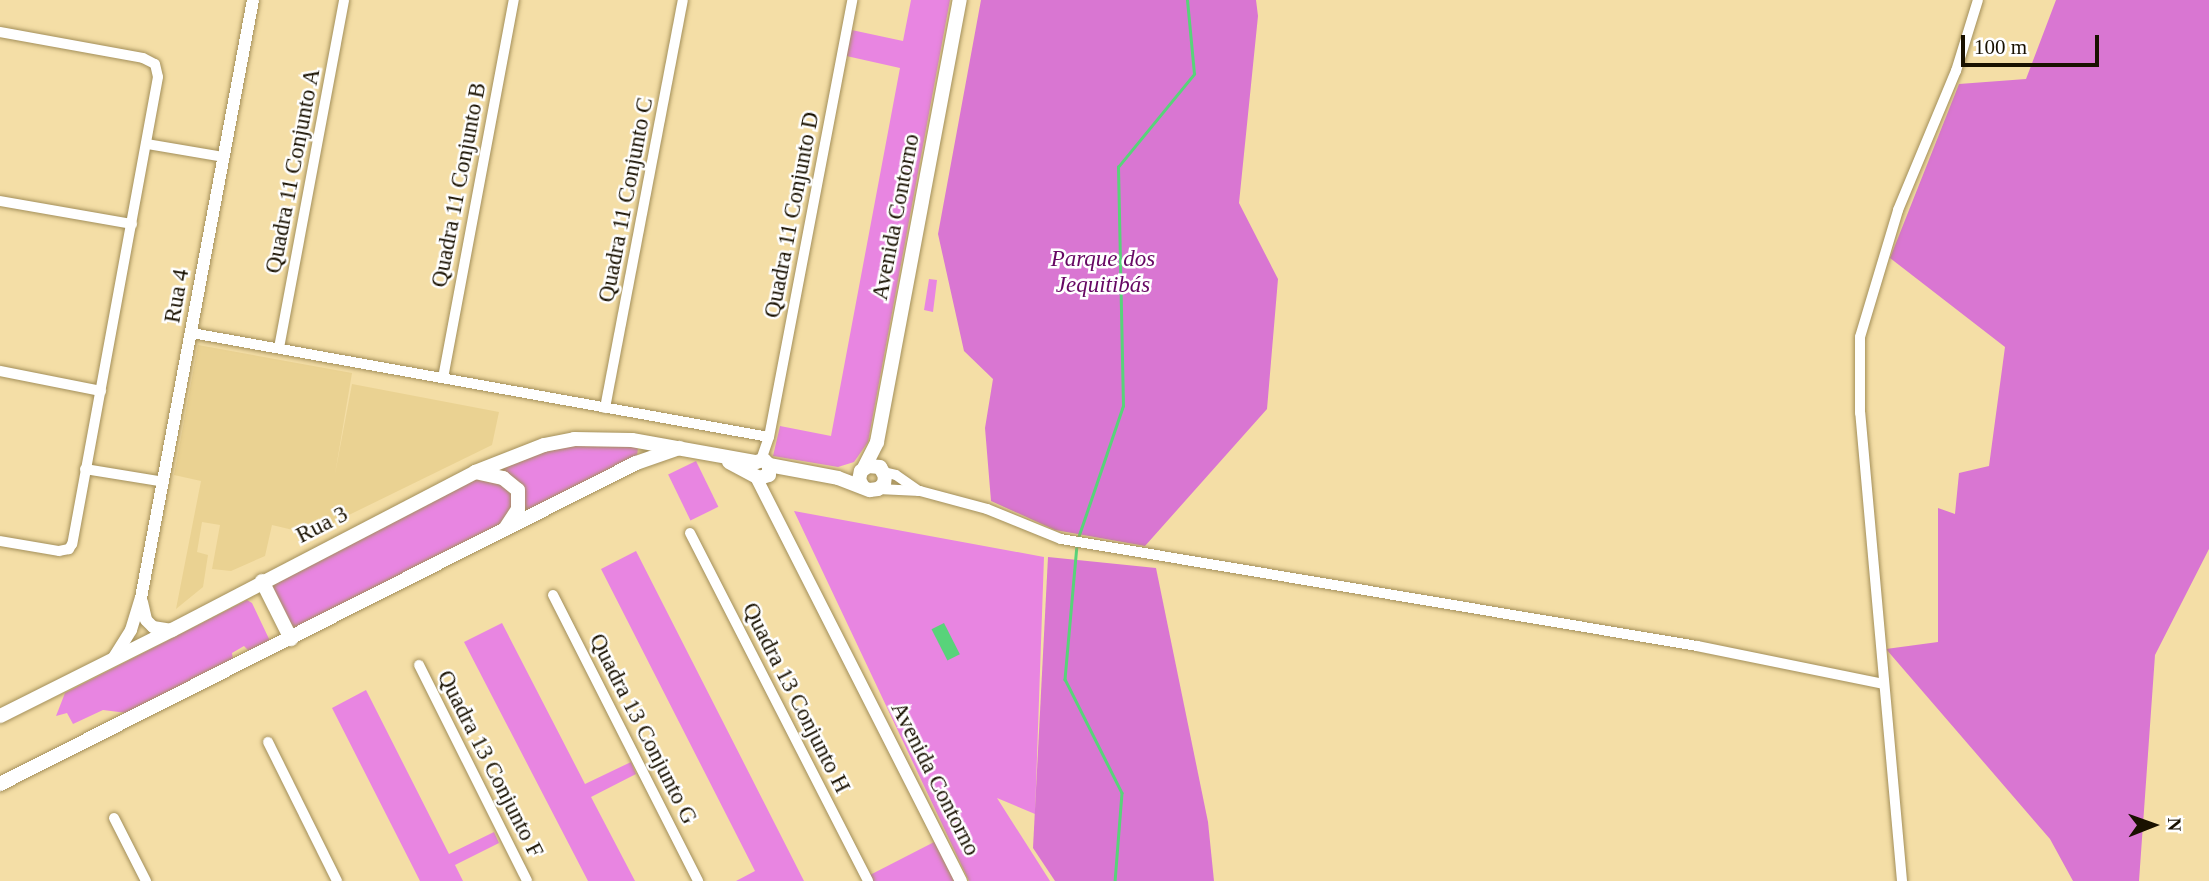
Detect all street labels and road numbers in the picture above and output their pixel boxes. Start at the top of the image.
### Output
street label: Quadra 11 Conjunto A [259,66,327,276]
street label: Quadra 11 Conjunto B [426,80,492,290]
street label: Quadra 11 Conjunto C [593,95,659,305]
street label: Quadra 11 Conjunto D [758,110,826,320]
street label: Avenida Contorno [866,131,926,303]
street label: Rua 4 [159,267,195,325]
street label: Rua 3 [292,500,352,550]
street label: Quadra 13 Conjunto H [736,598,856,798]
street label: Quadra 13 Conjunto G [583,629,703,829]
street label: Quadra 13 Conjunto F [431,666,549,862]
street label: Avenida Contorno [884,698,986,860]

